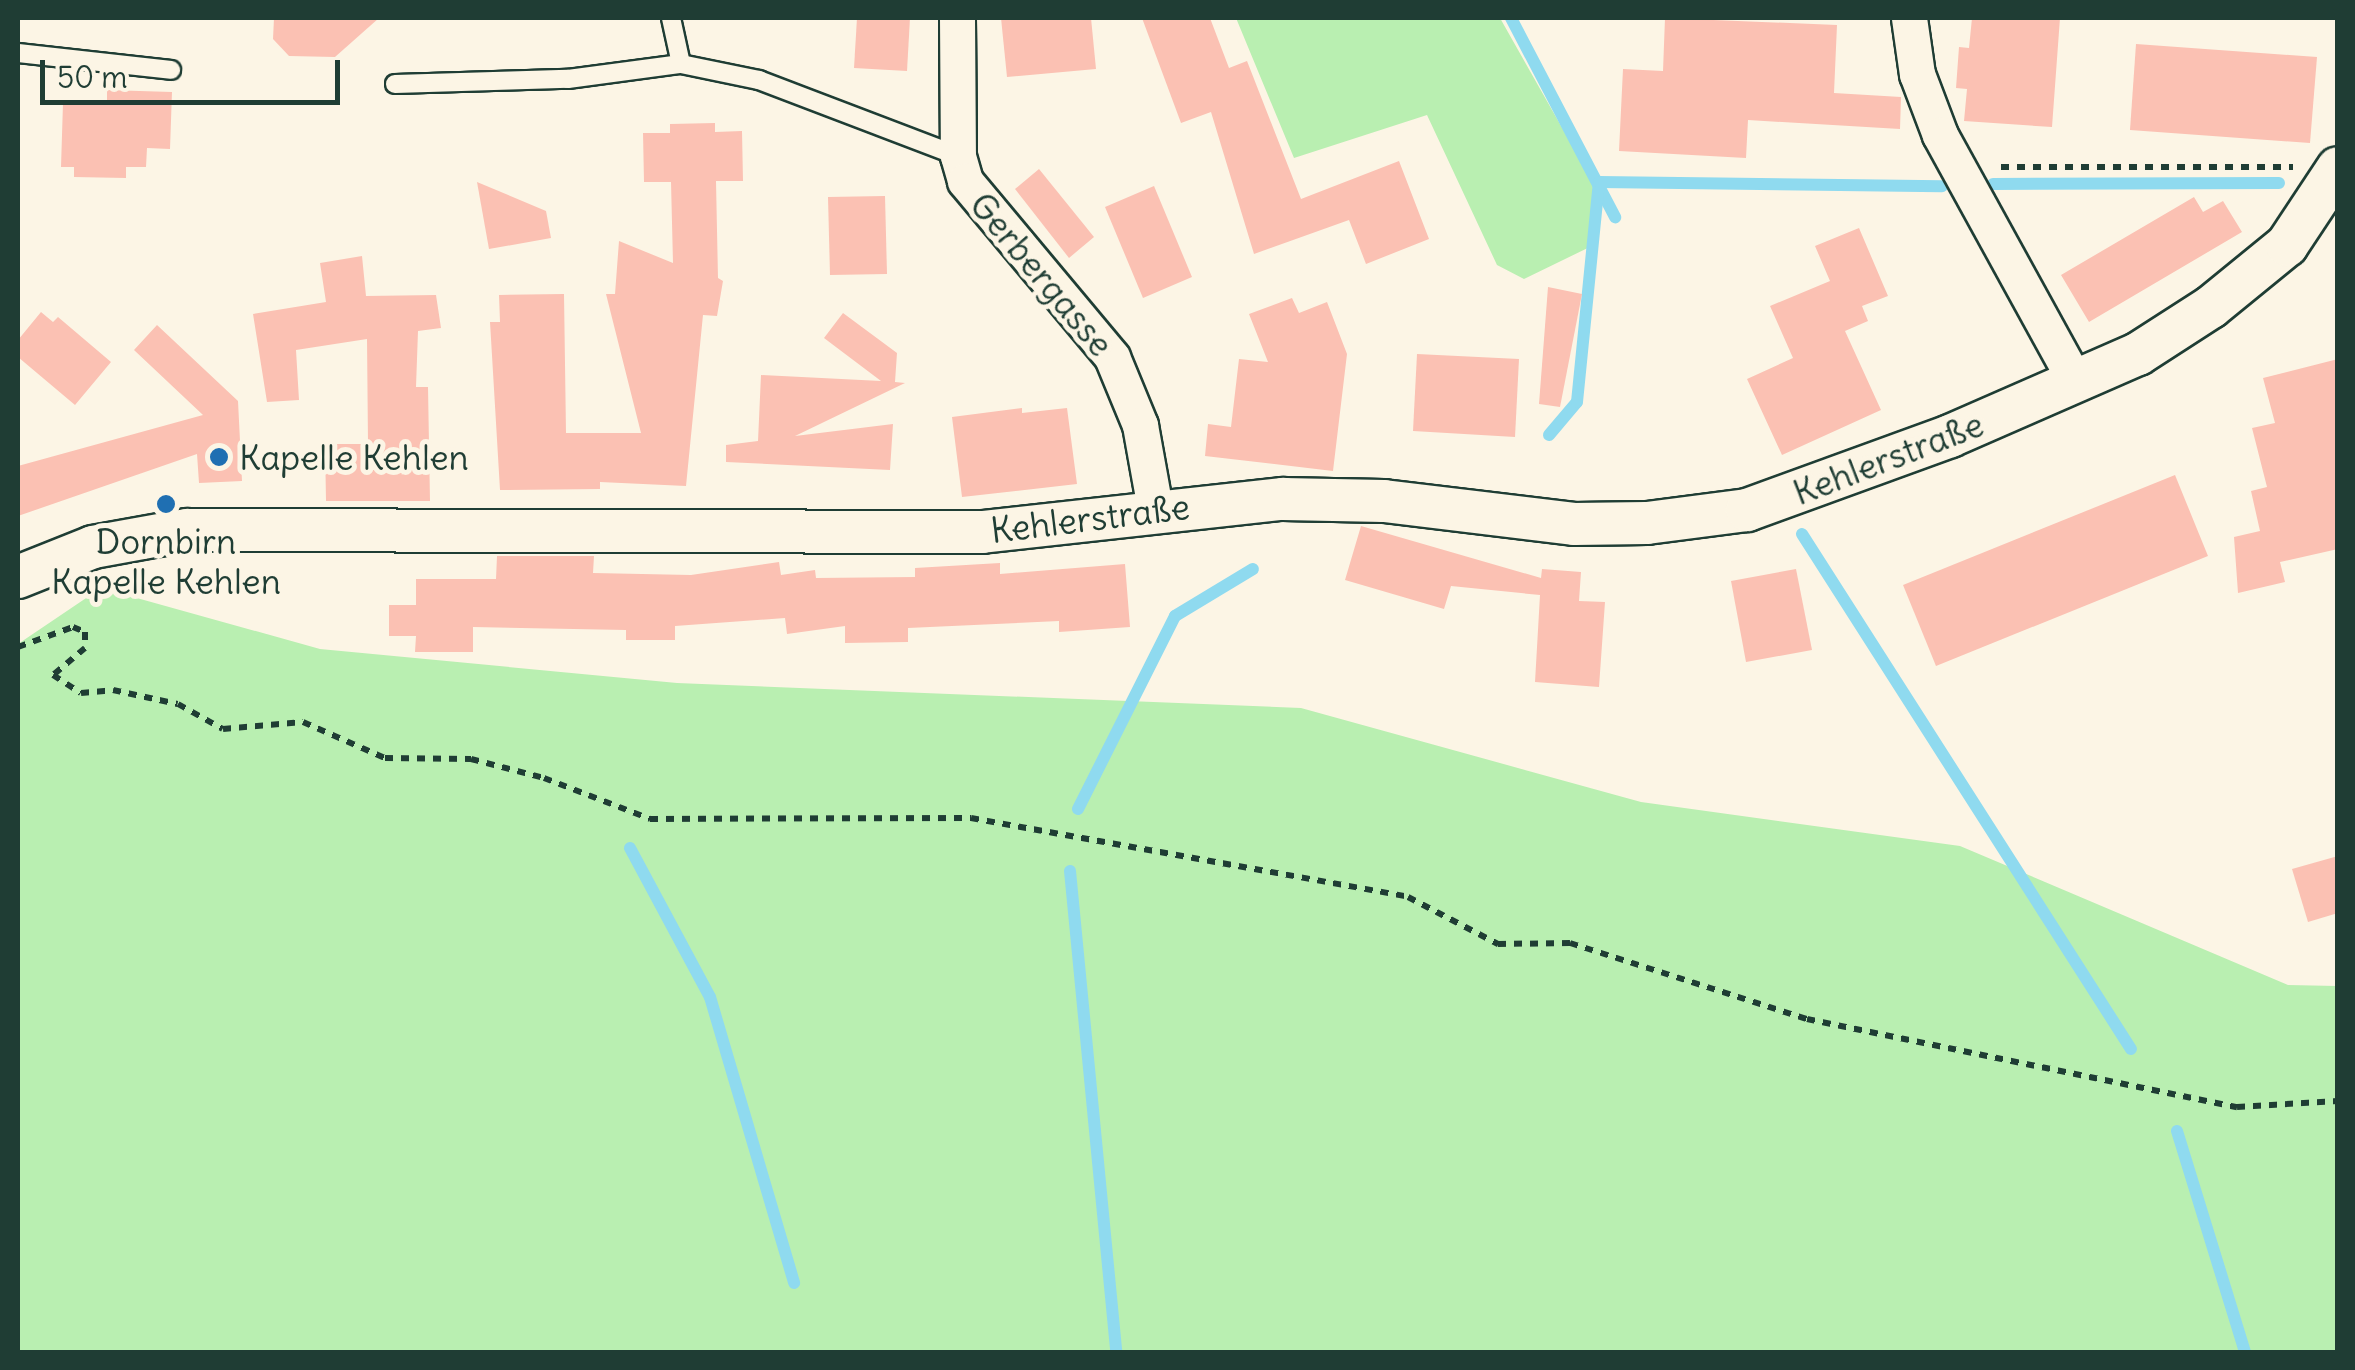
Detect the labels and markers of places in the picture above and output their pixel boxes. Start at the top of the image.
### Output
place label: Kapelle Kehlen [239,436,469,478]
marker: Kapelle Kehlen [208,446,230,468]
marker: Dornbirn Kapelle Kehlen [155,493,177,515]
place label: Dornbirn Kapelle Kehlen [51,520,281,602]

